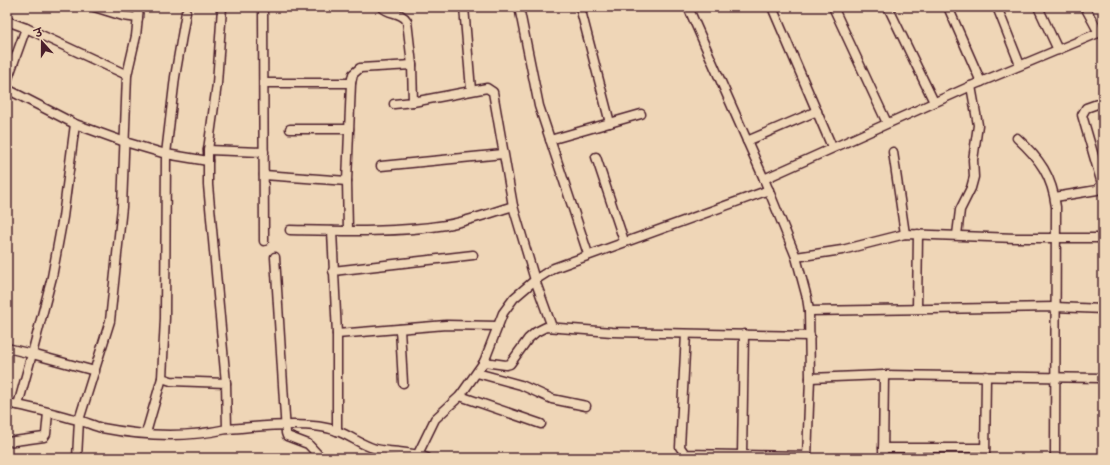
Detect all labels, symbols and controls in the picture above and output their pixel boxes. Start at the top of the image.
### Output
north arrow [22,22,62,62]
text: उ [31,23,46,41]

